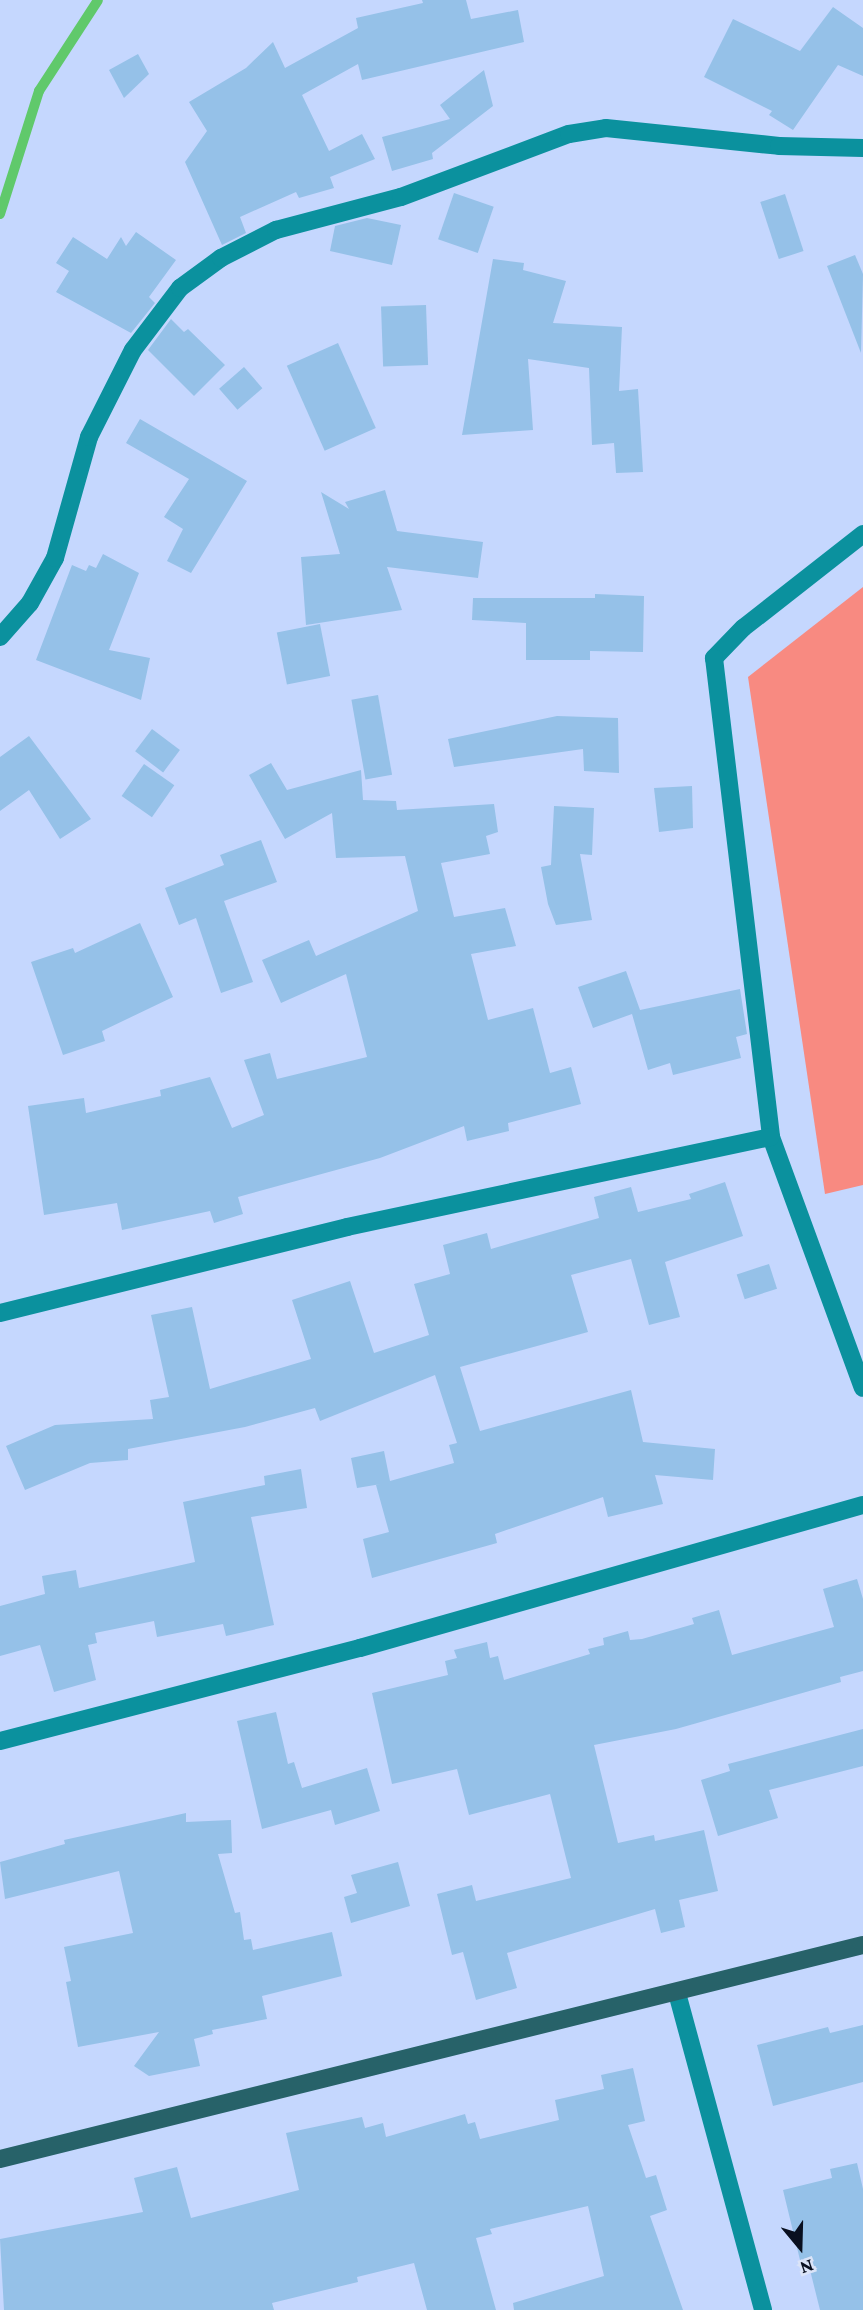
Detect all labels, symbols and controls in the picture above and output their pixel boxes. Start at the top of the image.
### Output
north arrow [765,2212,835,2282]
text: N [797,2255,817,2279]

